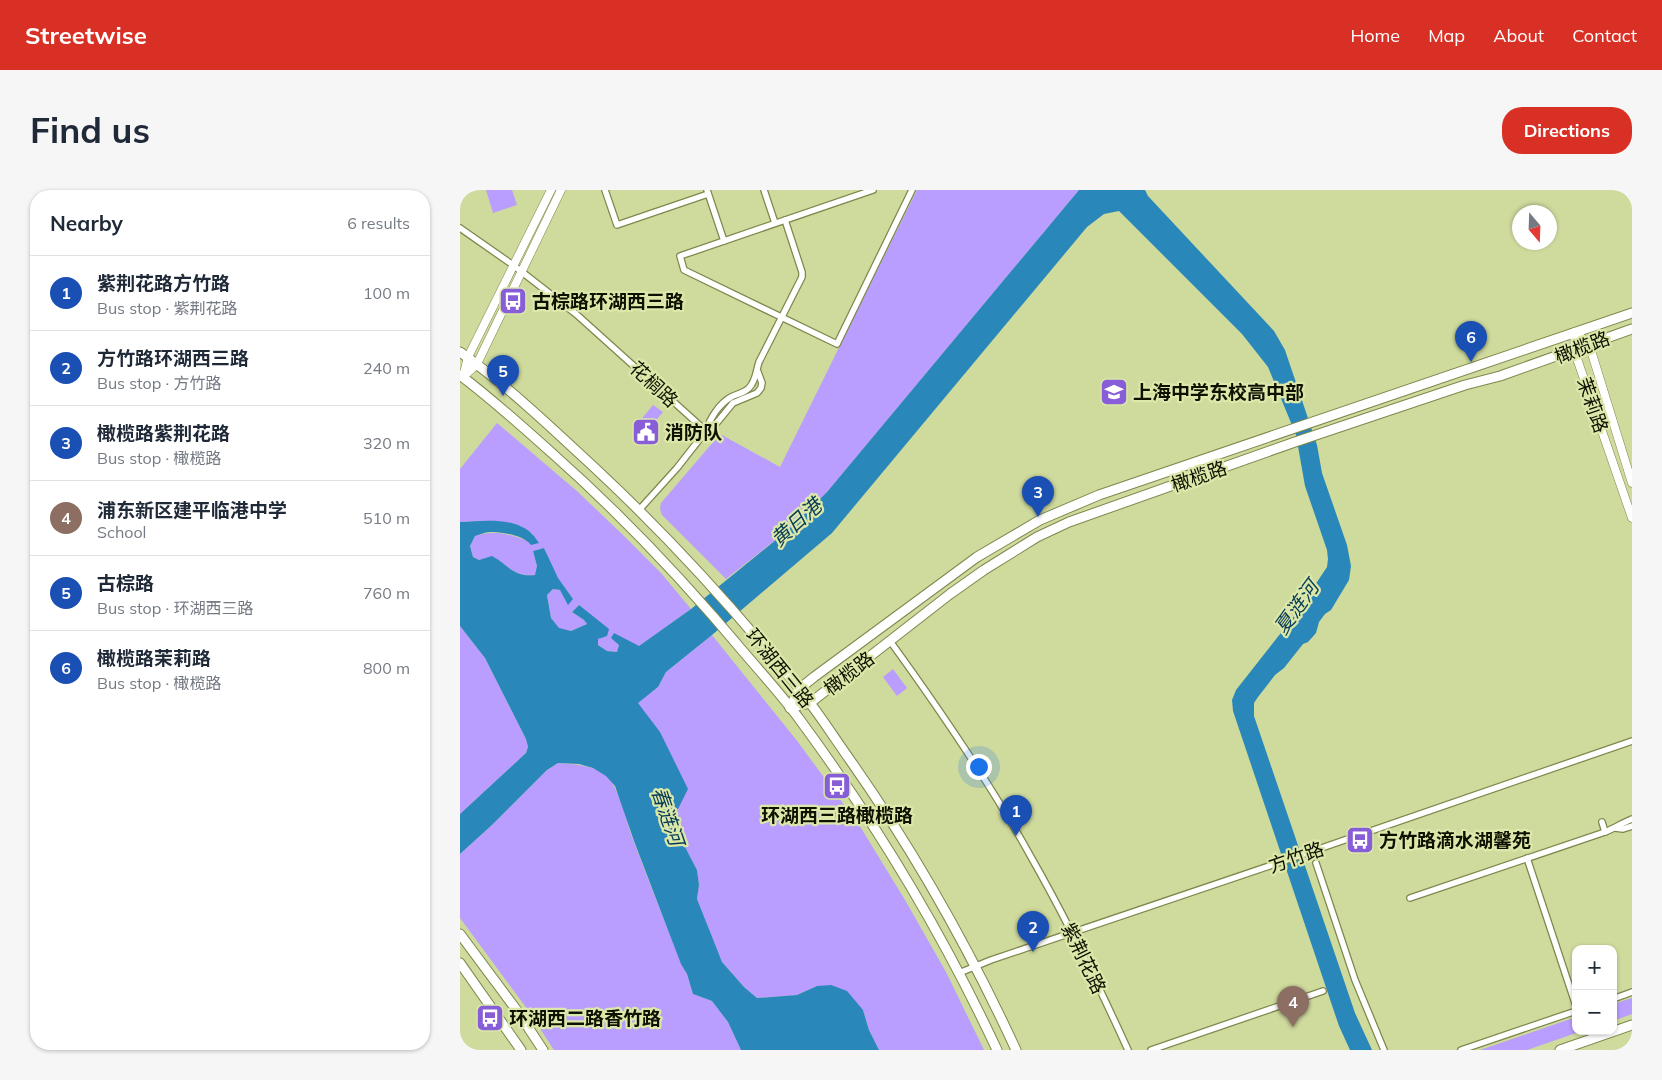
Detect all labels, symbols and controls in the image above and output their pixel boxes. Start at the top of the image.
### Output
text: Streetwise [25,20,147,50]
text: Home [1350,24,1400,47]
text: Map [1428,24,1465,47]
text: About [1493,24,1544,47]
text: Contact [1572,24,1637,47]
button: Directions [1502,107,1632,154]
text: Find us [30,108,150,152]
north arrow [1512,205,1557,250]
text: Nearby [50,210,123,236]
text: 6 results [347,213,410,233]
text: 紫荆花路方竹路 [97,271,230,295]
text: 1 [61,283,71,303]
text: 100 m [363,283,410,303]
bus stop icon: 古棕路环湖西三路 [498,286,528,316]
place label: 古棕路环湖西三路 [532,289,684,313]
text: Bus stop · 紫荆花路 [97,298,237,318]
pin: 6 [1455,321,1487,362]
street label: 橄榄路 [1551,326,1613,368]
text: 方竹路环湖西三路 [97,346,249,370]
pin: 5 [487,355,519,396]
street label: 花榈路 [625,356,683,412]
text: 2 [61,358,71,378]
text: 240 m [363,358,410,378]
text: Bus stop · 方竹路 [97,373,221,393]
street label: 茉莉路 [1572,374,1614,436]
school or university icon: 上海中学东校高中部 [1099,377,1129,407]
place label: 上海中学东校高中部 [1133,380,1304,404]
public building icon: 消防队 [631,417,661,447]
place label: 消防队 [665,420,722,444]
text: 橄榄路紫荆花路 [97,421,230,445]
text: 3 [61,433,71,453]
text: 320 m [363,433,410,453]
text: Bus stop · 橄榄路 [97,448,221,468]
street label: 橄榄路 [1168,455,1230,497]
pin: 3 [1022,476,1054,517]
water label: 黄日港 [765,491,829,551]
text: 浦东新区建平临港中学 [97,498,287,522]
text: 4 [61,508,71,528]
text: 510 m [363,508,410,528]
text: School [97,522,146,542]
text: 古棕路 [97,571,154,595]
water label: 夏涟河 [1268,572,1326,639]
text: 5 [61,583,71,603]
text: 760 m [363,583,410,603]
text: Bus stop · 环湖西三路 [97,598,253,618]
street label: 环湖西三路 [741,624,819,712]
text: 橄榄路茉莉路 [97,646,211,670]
street label: 橄榄路 [819,646,879,700]
text: 6 [61,658,71,678]
text: 800 m [363,658,410,678]
text: Bus stop · 橄榄路 [97,673,221,693]
your location [966,754,992,780]
bus stop icon: 环湖西三路橄榄路 [822,771,852,801]
water label: 春涟河 [646,784,691,852]
pin: 1 [1000,795,1032,836]
place label: 环湖西三路橄榄路 [761,803,913,827]
bus stop icon: 方竹路滴水湖馨苑 [1345,825,1375,855]
place label: 方竹路滴水湖馨苑 [1379,828,1531,852]
street label: 方竹路 [1265,836,1327,878]
pin: 2 [1017,911,1049,952]
street label: 紫荆花路 [1057,919,1111,997]
map controls [1572,945,1617,1035]
button: + [1572,945,1617,990]
pin: 4 [1277,986,1309,1027]
button: − [1572,990,1617,1035]
bus stop icon: 环湖西二路香竹路 [475,1003,505,1033]
place label: 环湖西二路香竹路 [509,1006,661,1030]

